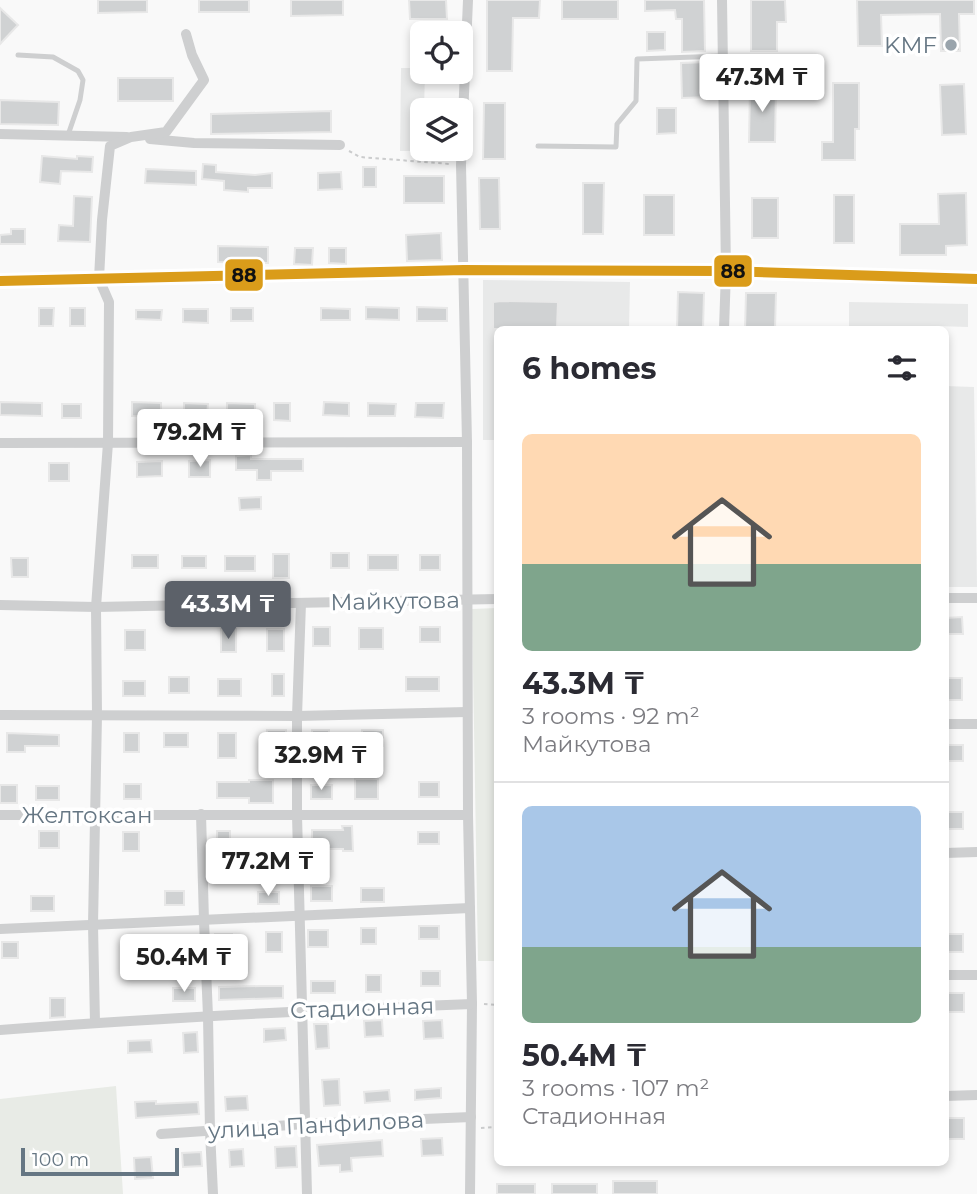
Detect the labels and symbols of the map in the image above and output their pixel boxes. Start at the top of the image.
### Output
place label: KMF [884,31,937,59]
marker: KMF [943,37,959,53]
pin: 47.3M ₸ [697,54,827,114]
line badge: 88 [713,254,753,288]
line badge: 88 [224,258,264,292]
text: 88 [720,260,746,283]
text: 88 [231,264,257,287]
pin: 79.2M ₸ [135,410,265,469]
pin: 43.3M ₸ [163,582,293,641]
street label: Майкутова [330,586,460,616]
pin: 32.9M ₸ [256,732,386,792]
street label: Желтоксан [22,801,152,829]
pin: 77.2M ₸ [203,838,333,898]
pin: 50.4M ₸ [119,934,249,994]
street label: Стадионная [289,991,435,1025]
street label: улица Панфилова [206,1105,425,1145]
scale bar [21,1145,178,1177]

